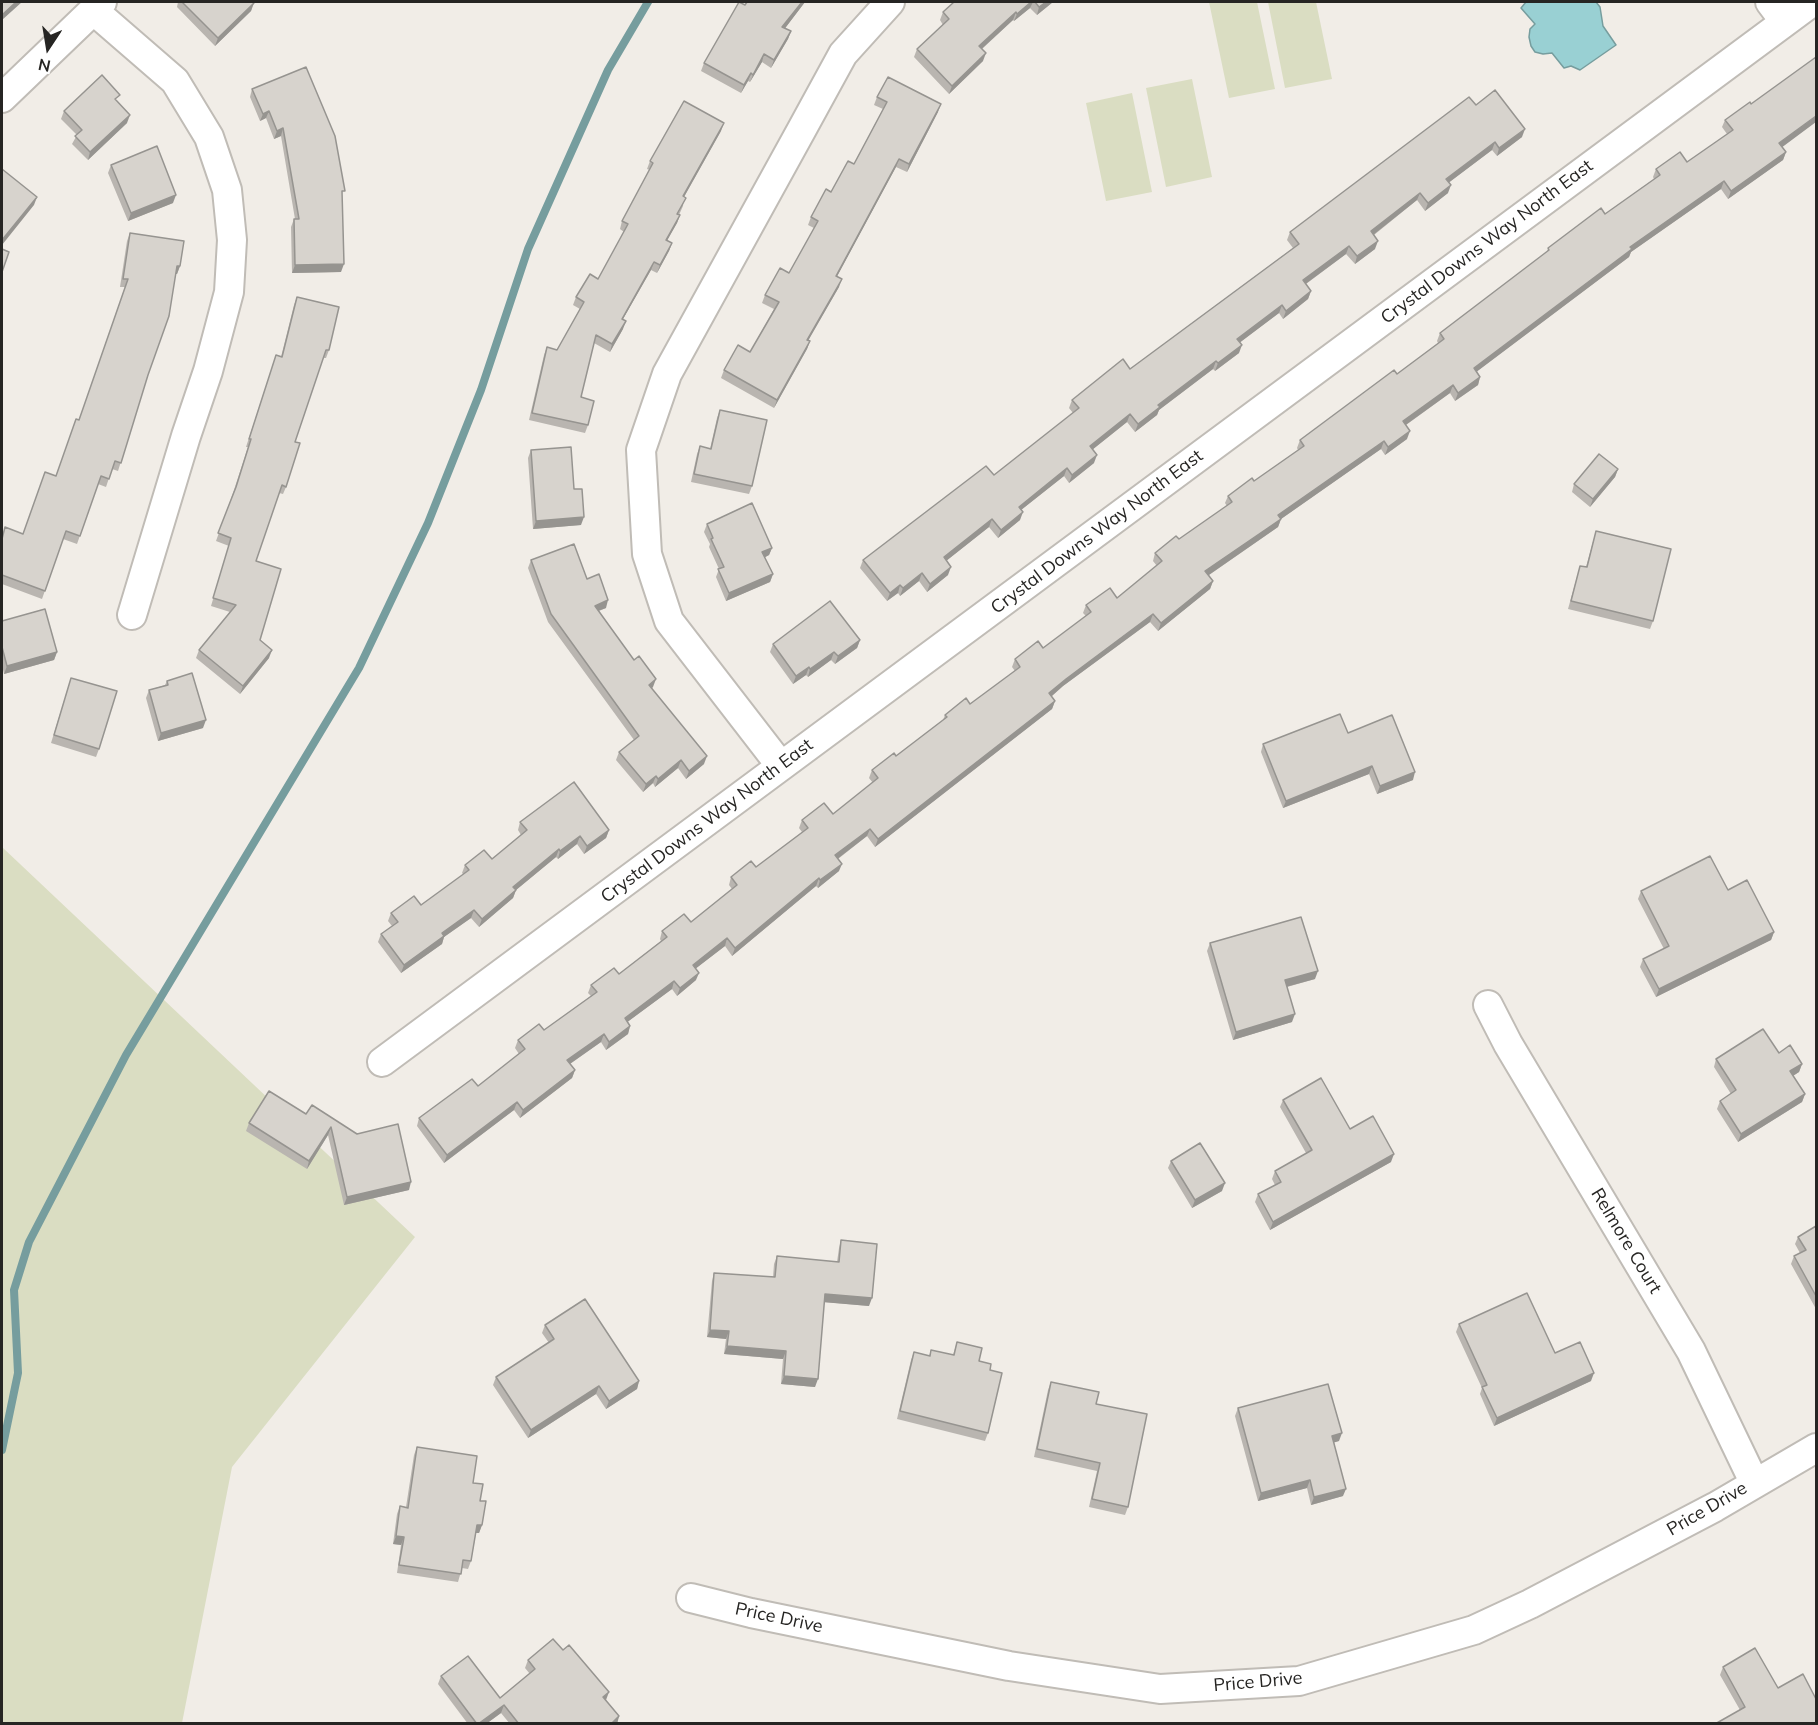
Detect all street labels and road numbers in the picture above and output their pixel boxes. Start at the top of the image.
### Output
street label: Crystal Downs Way North East [1377,155,1597,329]
street label: Crystal Downs Way North East [987,445,1207,619]
street label: Crystal Downs Way North East [597,734,817,908]
street label: Relmore Court [1586,1184,1666,1298]
street label: Price Drive [1663,1477,1751,1541]
street label: Price Drive [733,1598,825,1638]
street label: Price Drive [1213,1667,1303,1697]

